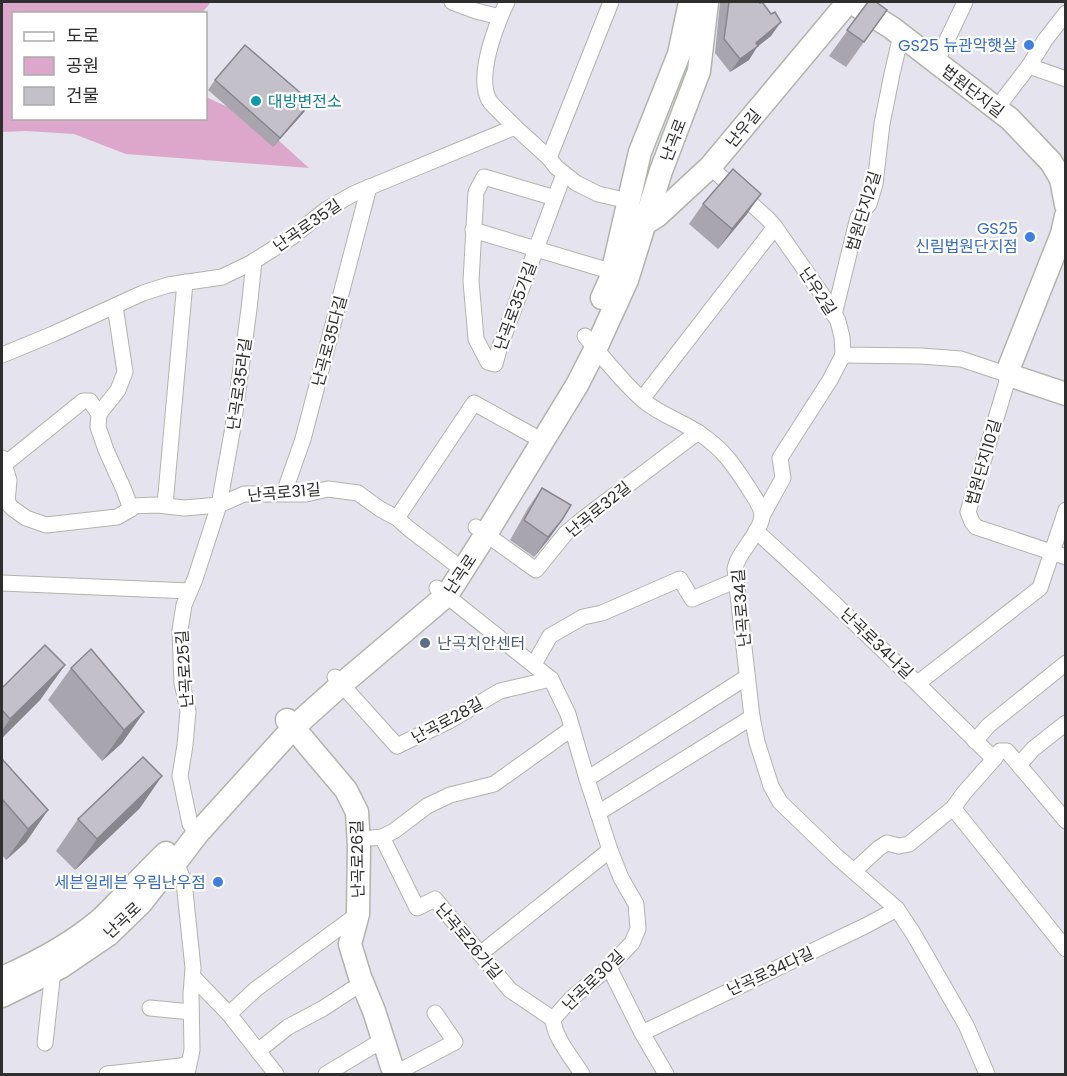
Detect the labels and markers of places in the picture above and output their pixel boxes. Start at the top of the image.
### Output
place label: GS25 뉴관악햇살 [898,34,1017,57]
marker: GS25 뉴관악햇살 [1022,38,1036,52]
place label: 대방변전소 [268,90,342,113]
marker: 대방변전소 [249,94,263,108]
place label: GS25 신림법원단지점 [915,217,1018,258]
marker: GS25 신림법원단지점 [1023,230,1037,244]
place label: 난곡치안센터 [437,632,525,655]
marker: 난곡치안센터 [418,636,432,650]
place label: 세븐일레븐 우림난우점 [55,871,206,894]
marker: 세븐일레븐 우림난우점 [211,875,225,889]

